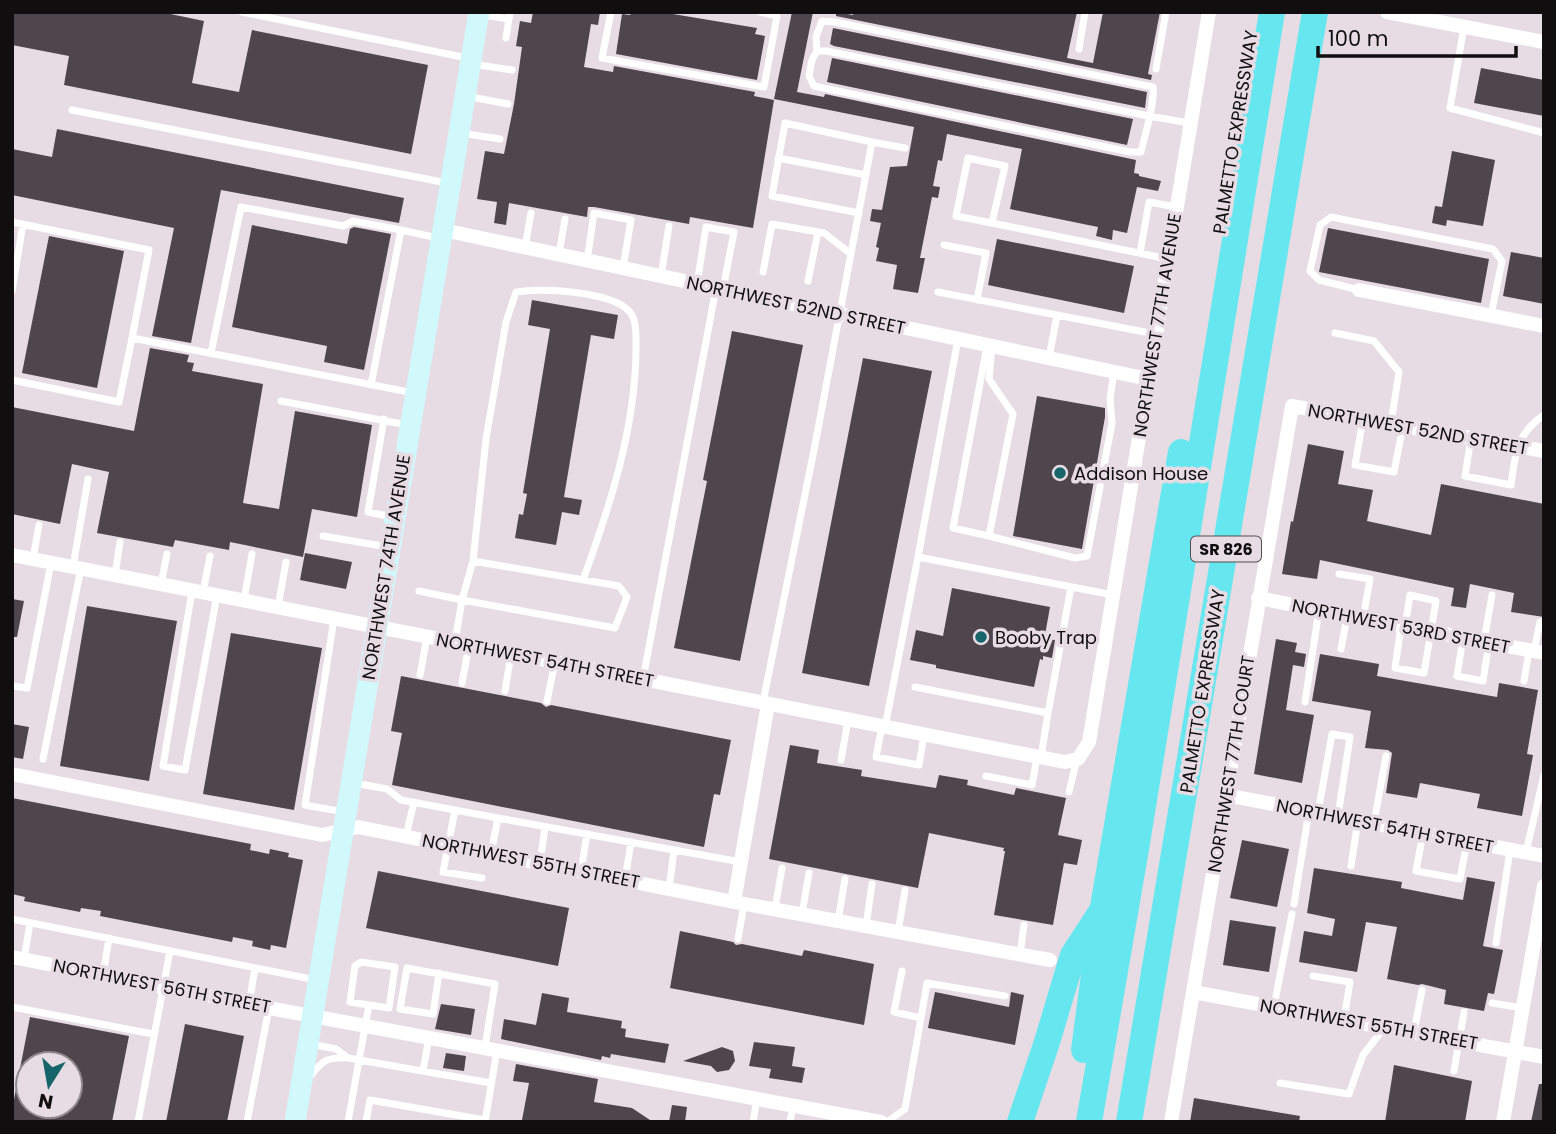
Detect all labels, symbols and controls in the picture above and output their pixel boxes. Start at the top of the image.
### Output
scale bar [1318,14,1516,58]
text: 100 m [1328,24,1388,53]
street label: PALMETTO EXPRESSWAY [1207,28,1264,236]
street label: NORTHWEST 77TH AVENUE [1127,211,1187,439]
street label: NORTHWEST 52ND STREET [684,270,908,340]
street label: NORTHWEST 52ND STREET [1306,397,1530,461]
street label: NORTHWEST 74TH AVENUE [356,453,416,681]
place label: Addison House [1074,461,1208,486]
marker: Addison House [1052,465,1068,481]
road number: SR 826 [1191,536,1261,562]
street label: PALMETTO EXPRESSWAY [1174,587,1231,795]
street label: NORTHWEST 53RD STREET [1290,593,1512,659]
place label: Booby Trap [995,625,1097,650]
street label: NORTHWEST 54TH STREET [434,627,656,693]
marker: Booby Trap [973,629,989,645]
street label: NORTHWEST 77TH COURT [1201,653,1261,874]
street label: NORTHWEST 54TH STREET [1274,793,1496,859]
street label: NORTHWEST 55TH STREET [420,828,642,894]
street label: NORTHWEST 56TH STREET [51,953,273,1019]
street label: NORTHWEST 55TH STREET [1258,993,1480,1056]
north arrow [14,1050,84,1120]
text: N [36,1087,55,1116]

